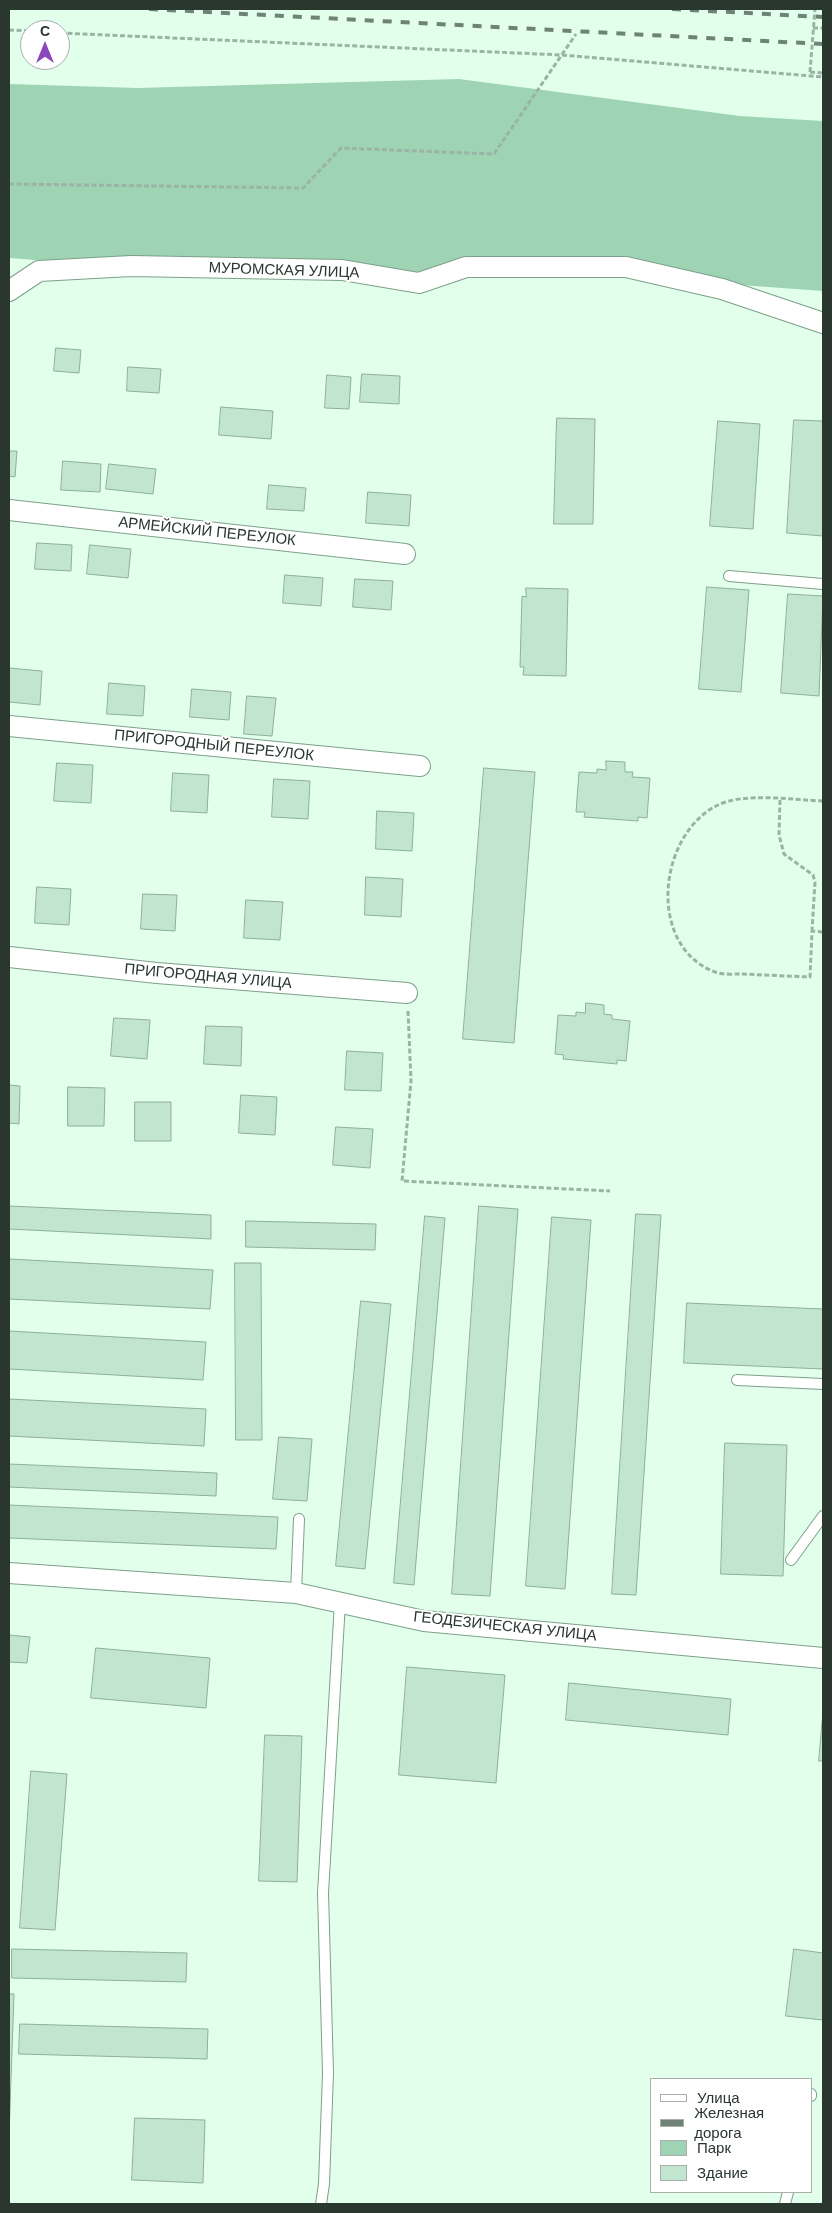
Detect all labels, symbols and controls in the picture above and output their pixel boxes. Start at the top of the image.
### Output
north arrow [20,20,70,70]
text: С [40,22,50,40]
street label: МУРОМСКАЯ УЛИЦА [208,259,360,283]
street label: АРМЕЙСКИЙ ПЕРЕУЛОК [117,514,297,550]
street label: ПРИГОРОДНЫЙ ПЕРЕУЛОК [113,727,315,765]
street label: ПРИГОРОДНАЯ УЛИЦА [123,961,293,993]
street label: ГЕОДЕЗИЧЕСКАЯ УЛИЦА [412,1608,598,1646]
legend [650,2078,812,2193]
text: Улица [697,2088,740,2108]
text: Железная дорога [694,2103,764,2143]
text: Парк [697,2138,731,2158]
text: Здание [697,2163,748,2183]

